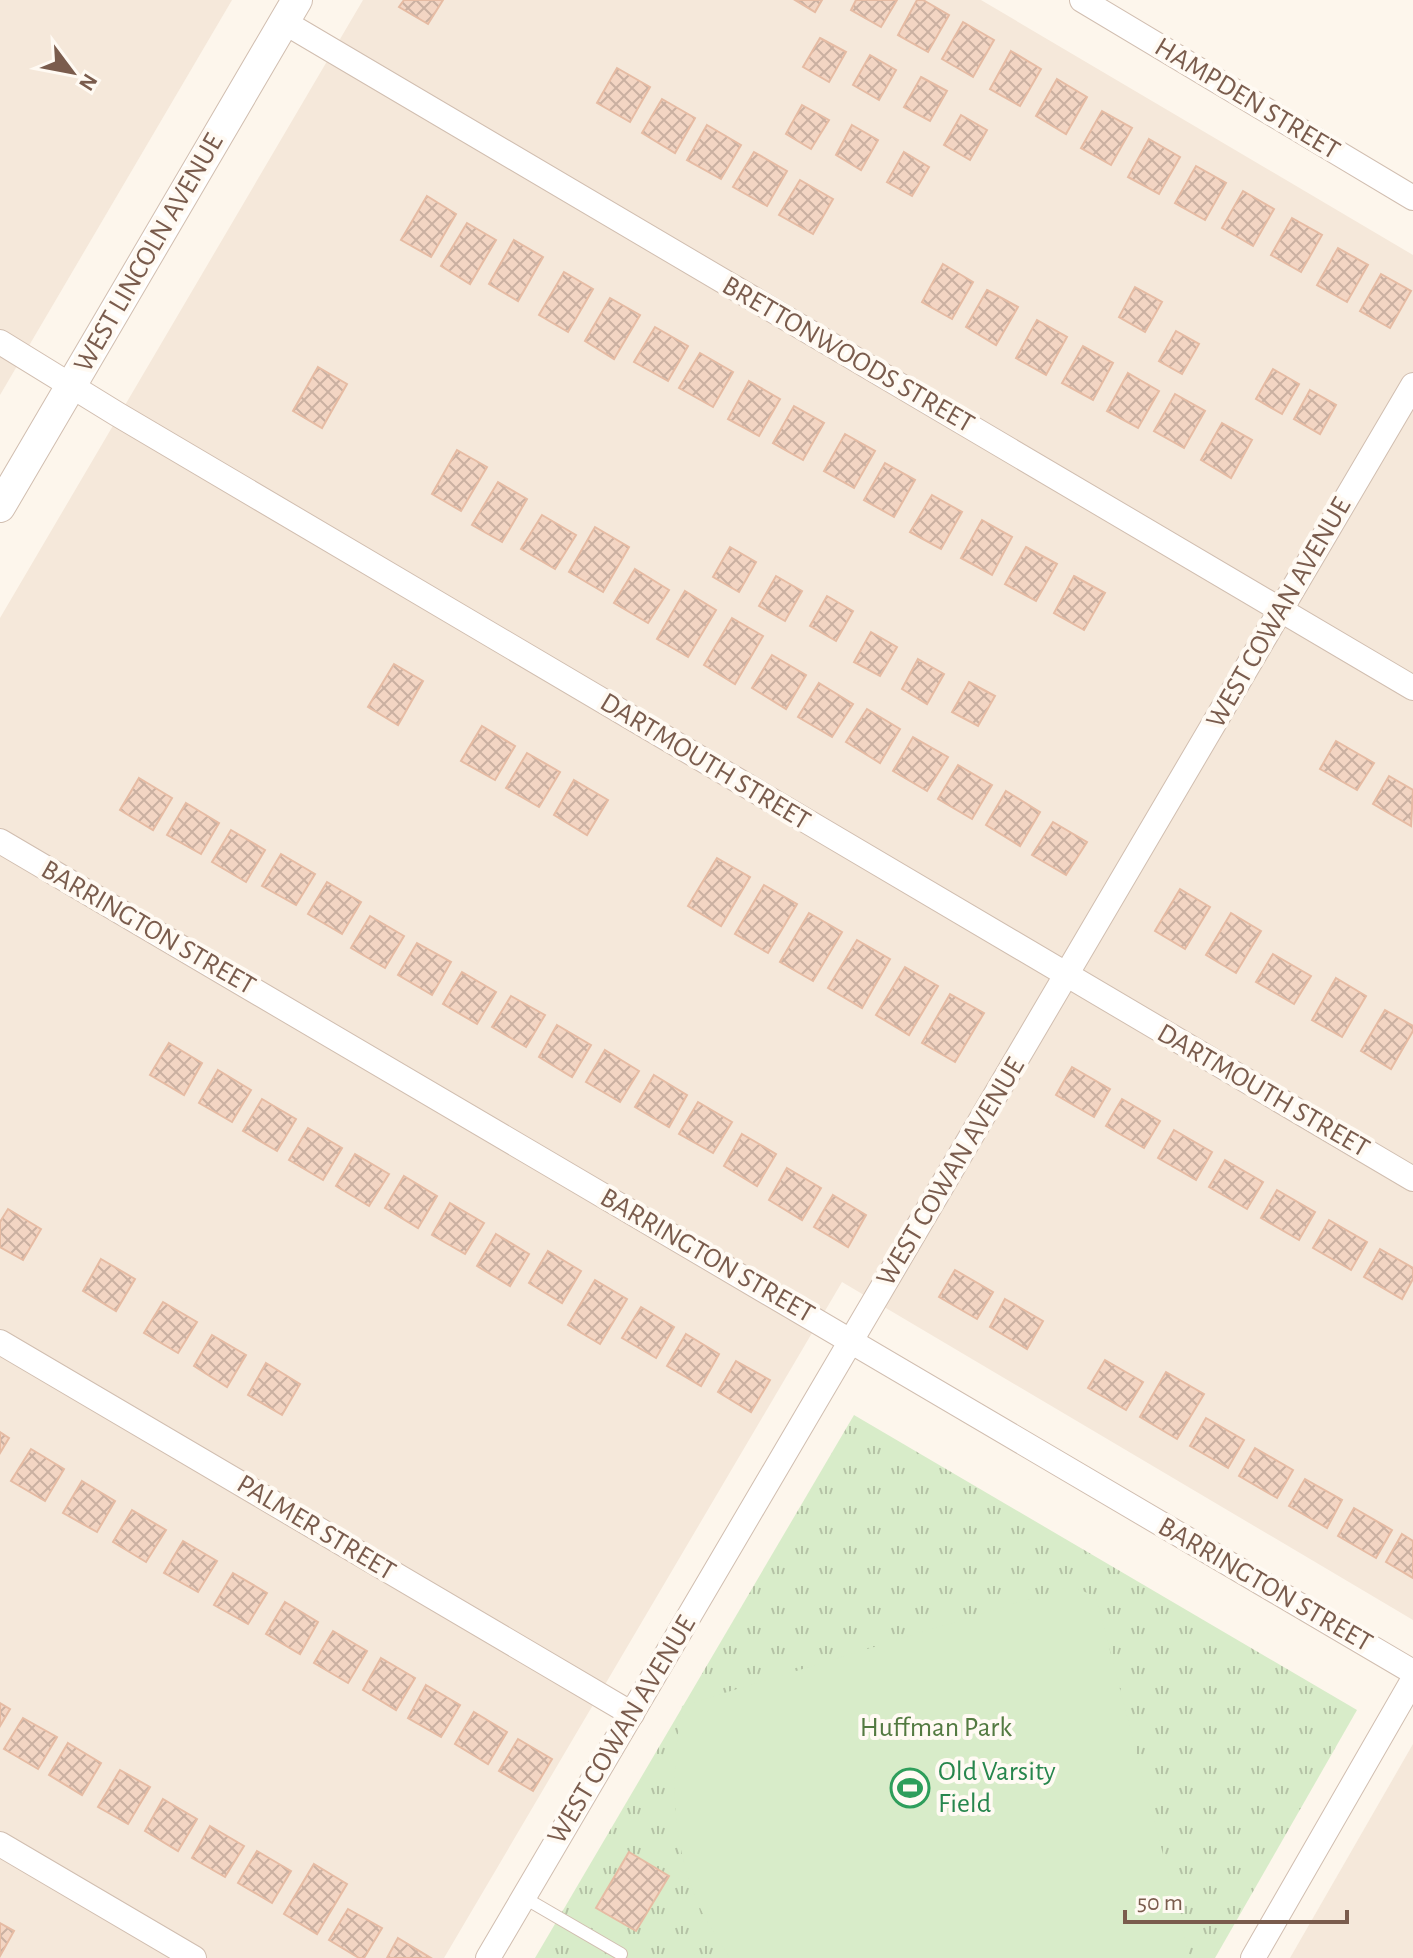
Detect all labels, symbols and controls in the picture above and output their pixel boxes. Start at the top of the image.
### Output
north arrow [32,32,112,112]
street label: HAMPDEN STREET [1150,33,1344,165]
text: N [75,70,101,94]
street label: WEST LINCOLN AVENUE [69,129,229,377]
street label: BRETTONWOODS STREET [717,271,979,439]
street label: WEST COWAN AVENUE [1202,493,1356,733]
street label: DARTMOUTH STREET [595,688,815,836]
street label: BARRINGTON STREET [36,855,260,1001]
street label: DARTMOUTH STREET [1152,1019,1374,1163]
street label: WEST COWAN AVENUE [872,1053,1030,1291]
street label: BARRINGTON STREET [595,1183,819,1329]
street label: PALMER STREET [232,1470,400,1586]
street label: BARRINGTON STREET [1153,1512,1377,1658]
street label: WEST COWAN AVENUE [543,1611,701,1849]
park label: Huffman Park [860,1714,1012,1742]
place label: Old Varsity Field [938,1758,1056,1818]
sports icon: Old Varsity Field [889,1767,931,1809]
scale bar [1125,1874,1347,1924]
text: 50 m [1137,1891,1183,1915]

